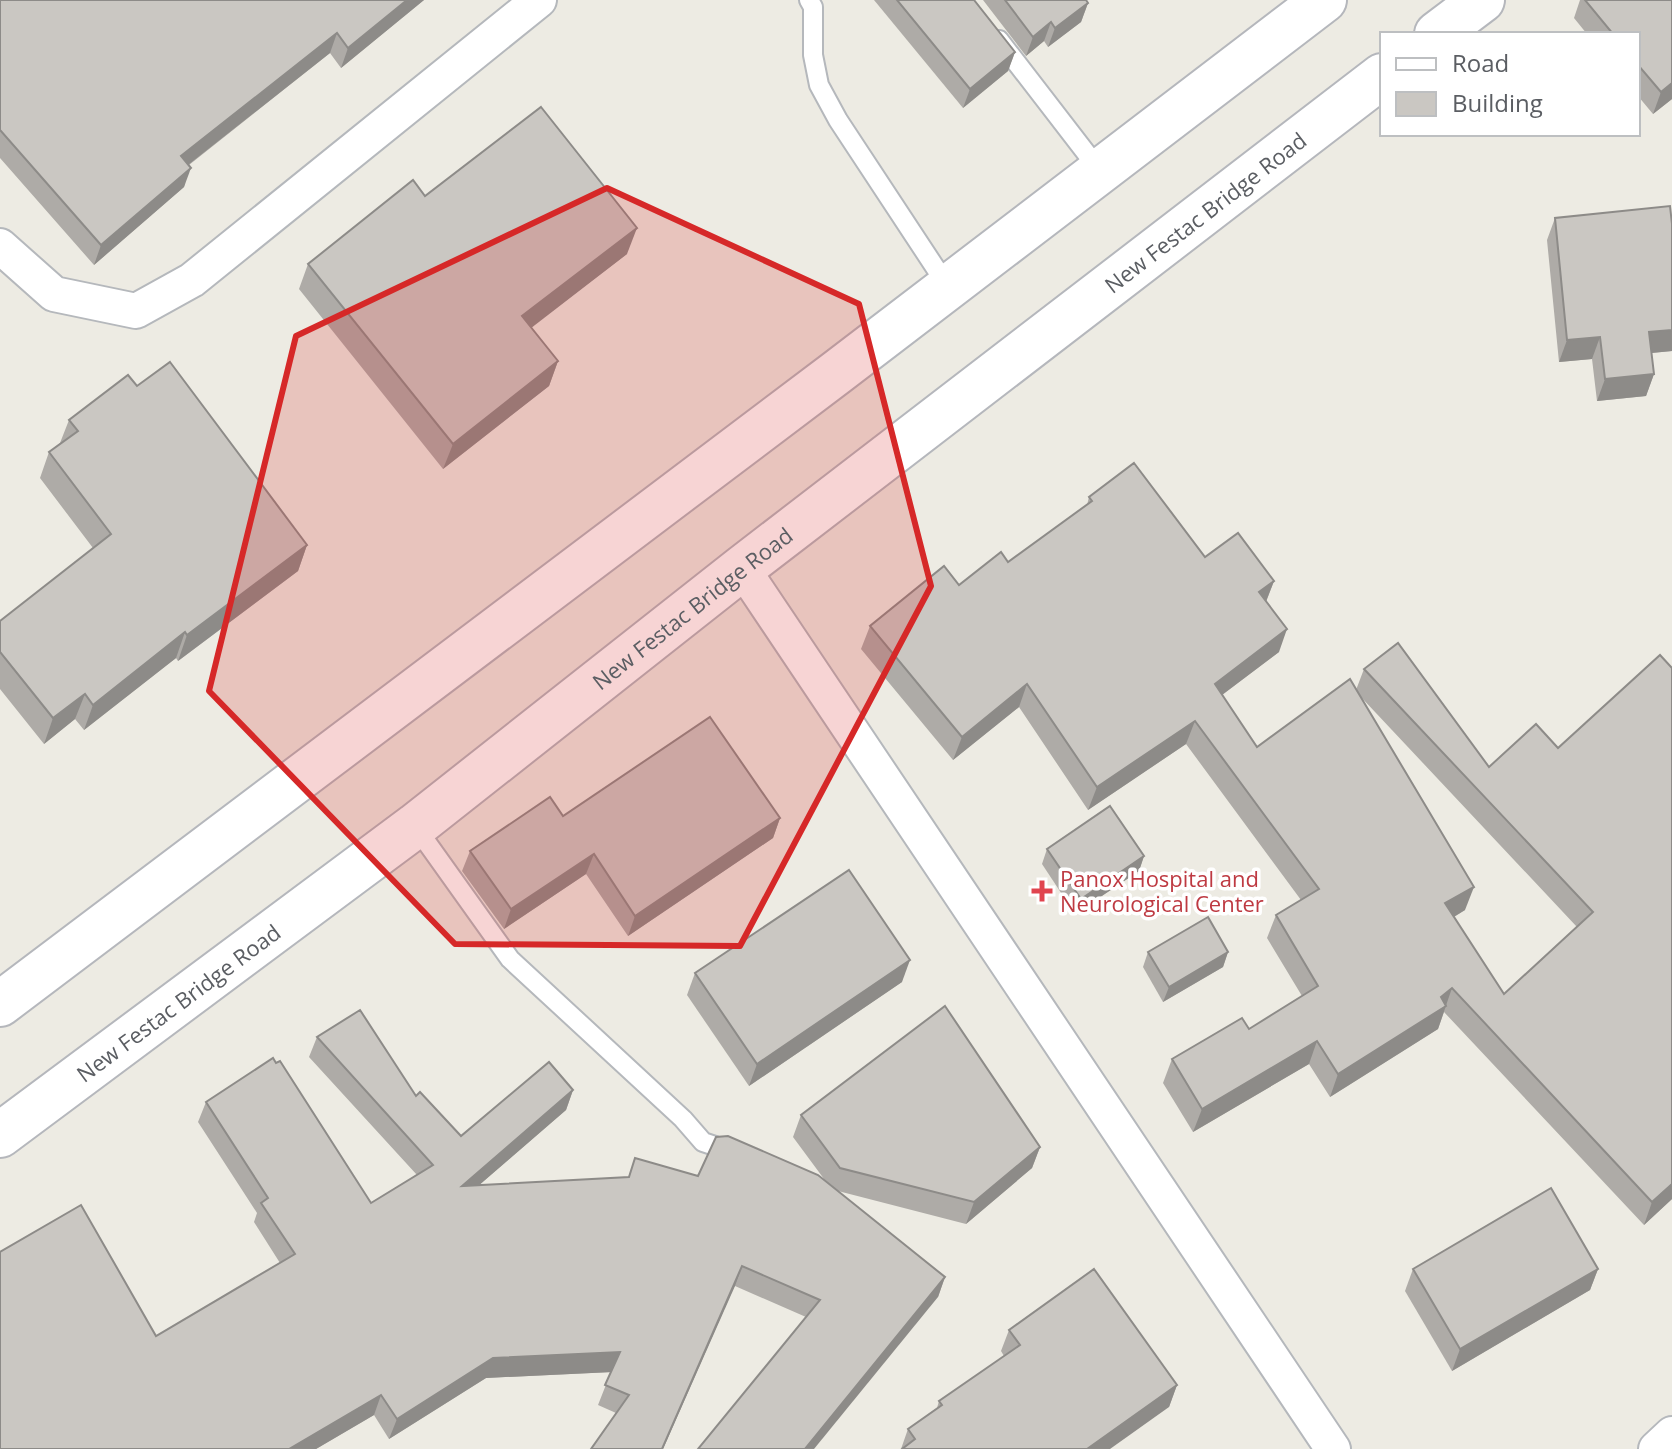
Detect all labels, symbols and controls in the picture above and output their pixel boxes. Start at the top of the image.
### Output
legend [1380,32,1640,136]
text: Road [1452,46,1509,79]
text: Building [1452,86,1543,119]
street label: New Festac Bridge Road [1098,125,1312,299]
street label: New Festac Bridge Road [586,520,798,696]
place label: Panox Hospital and Neurological Center [1060,863,1264,918]
marker: Panox Hospital and Neurological Center [1031,880,1053,902]
street label: New Festac Bridge Road [70,917,286,1088]

